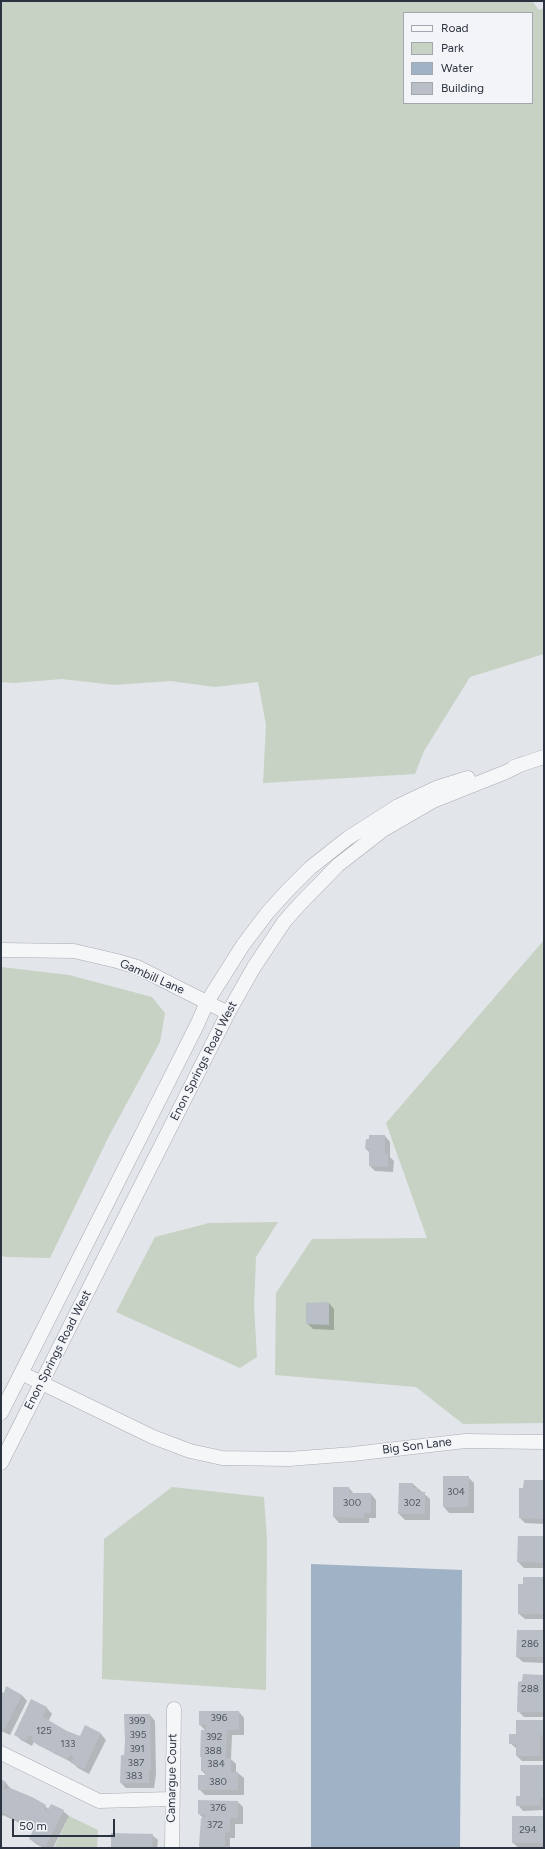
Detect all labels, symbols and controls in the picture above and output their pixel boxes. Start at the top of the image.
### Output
legend [403,12,533,104]
text: Road [441,21,469,35]
text: Park [441,41,464,55]
text: Water [441,61,473,75]
text: Building [441,81,484,95]
street label: Gambill Lane [117,956,187,998]
street label: Enon Springs Road West [168,999,240,1123]
street label: Enon Springs Road West [22,1288,94,1412]
street label: Big Son Lane [382,1435,452,1457]
house number: 304 [447,1486,465,1498]
house number: 300 [343,1497,361,1509]
house number: 302 [403,1497,421,1509]
house number: 286 [521,1638,539,1650]
house number: 288 [521,1683,539,1695]
house number: 396 [211,1712,227,1724]
house number: 399 [129,1715,145,1727]
house number: 125 [36,1725,52,1737]
house number: 395 [130,1729,146,1741]
house number: 392 [206,1731,222,1743]
street label: Camargue Court [164,1733,180,1823]
house number: 133 [60,1738,76,1750]
house number: 391 [129,1743,145,1755]
house number: 388 [204,1745,222,1757]
house number: 387 [128,1757,144,1769]
house number: 384 [207,1758,225,1770]
house number: 383 [125,1770,143,1782]
house number: 380 [209,1776,227,1788]
house number: 376 [210,1802,226,1814]
scale bar [14,1811,117,1837]
text: 50 m [19,1819,47,1833]
house number: 372 [207,1819,223,1831]
house number: 294 [519,1824,537,1836]

